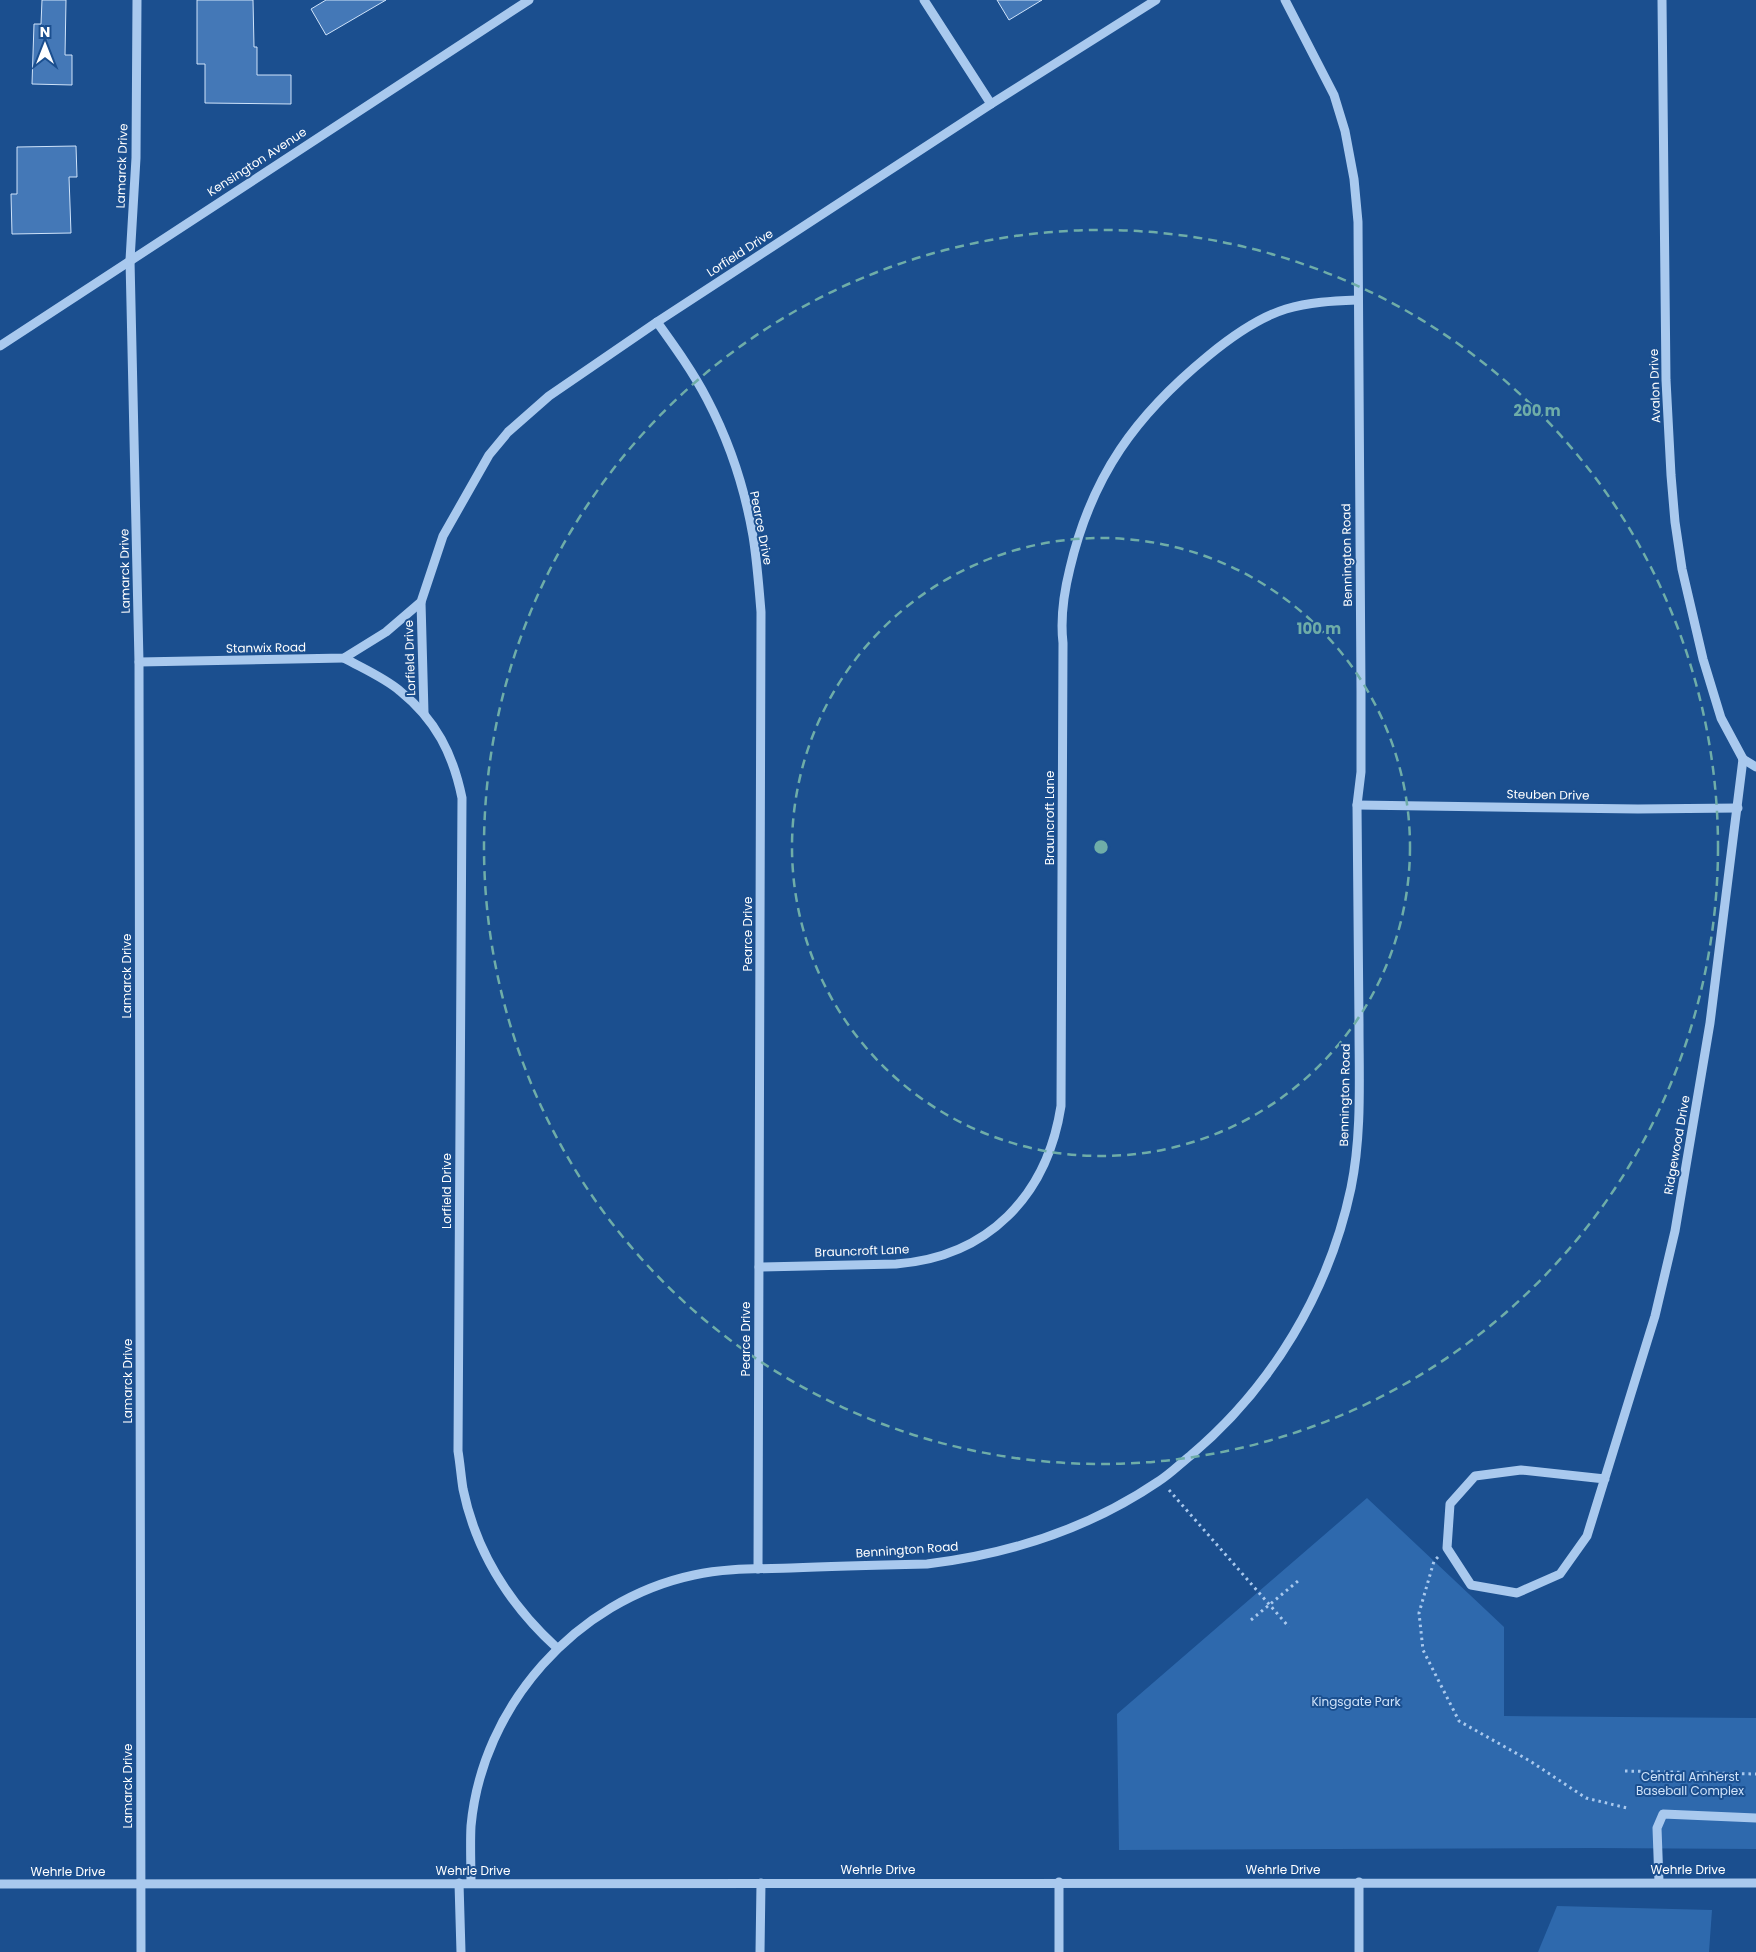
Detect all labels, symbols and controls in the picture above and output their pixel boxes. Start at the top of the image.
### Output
north arrow [20,20,70,70]
text: N [40,22,50,42]
street label: Lamarck Drive [112,123,131,209]
street label: Kensington Avenue [204,123,310,200]
street label: Lorfield Drive [703,225,776,280]
street label: Avalon Drive [1645,348,1664,424]
text: 200 m [1513,400,1561,421]
street label: Pearce Drive [746,489,777,566]
street label: Bennington Road [1337,503,1356,607]
street label: Lamarck Drive [115,528,134,614]
text: 100 m [1297,618,1341,639]
street label: Lorfield Drive [400,620,419,696]
street label: Stanwix Road [226,638,306,657]
street label: Brauncroft Lane [1041,771,1058,865]
street label: Steuben Drive [1506,785,1590,804]
centre of rings [1092,838,1110,856]
street label: Pearce Drive [739,897,756,972]
street label: Lamarck Drive [118,934,135,1019]
street label: Bennington Road [1335,1043,1354,1147]
street label: Ridgewood Drive [1659,1094,1694,1196]
street label: Lorfield Drive [438,1153,455,1229]
street label: Brauncroft Lane [814,1240,910,1261]
street label: Pearce Drive [737,1302,754,1377]
street label: Lamarck Drive [119,1339,136,1424]
street label: Bennington Road [855,1537,959,1562]
park label: Kingsgate Park [1311,1693,1401,1710]
street label: Lamarck Drive [119,1744,136,1829]
park label: Central Amherst Baseball Complex [1636,1768,1744,1799]
street label: Wehrle Drive [841,1861,916,1878]
street label: Wehrle Drive [1246,1861,1321,1878]
street label: Wehrle Drive [1651,1861,1726,1878]
street label: Wehrle Drive [436,1862,511,1879]
street label: Wehrle Drive [31,1863,106,1880]

